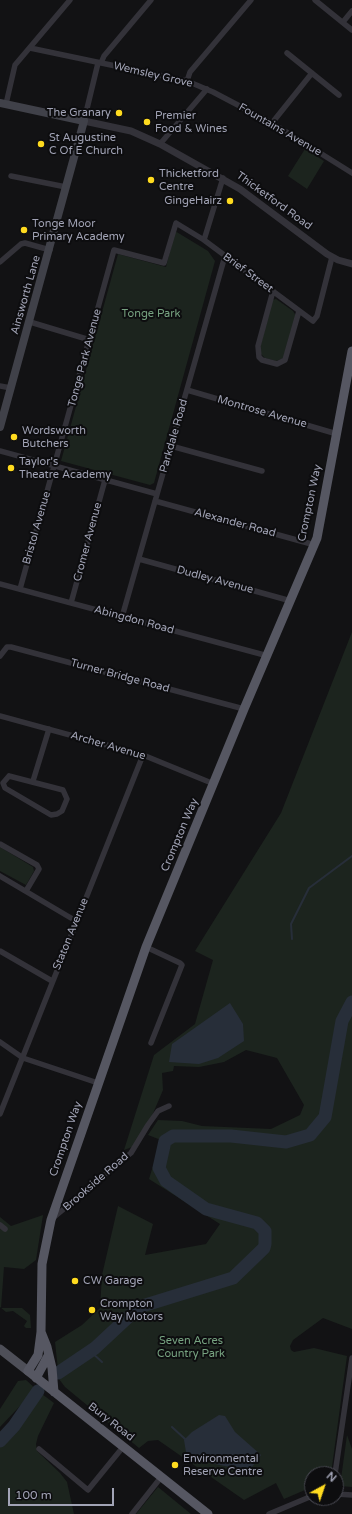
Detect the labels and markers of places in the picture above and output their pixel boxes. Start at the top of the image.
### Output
place label: The Granary [47,106,111,120]
marker: The Granary [114,108,124,118]
place label: Premier Food & Wines [155,109,227,135]
marker: Premier Food & Wines [142,117,152,127]
place label: St Augustine C Of E Church [49,131,123,157]
marker: St Augustine C Of E Church [36,139,46,149]
place label: Thicketford Centre [159,167,219,193]
marker: Thicketford Centre [146,175,156,185]
place label: GingeHairz [164,194,222,208]
marker: GingeHairz [225,196,235,206]
place label: Tonge Moor Primary Academy [32,217,125,243]
marker: Tonge Moor Primary Academy [19,225,29,235]
place label: Wordsworth Butchers [22,424,86,450]
marker: Wordsworth Butchers [9,432,19,442]
place label: Taylor's Theatre Academy [19,455,111,481]
marker: Taylor's Theatre Academy [6,463,16,473]
place label: CW Garage [83,1274,143,1288]
marker: CW Garage [70,1276,80,1286]
place label: Crompton Way Motors [100,1297,163,1323]
marker: Crompton Way Motors [87,1305,97,1315]
place label: Environmental Reserve Centre [183,1452,262,1478]
marker: Environmental Reserve Centre [170,1460,180,1470]

